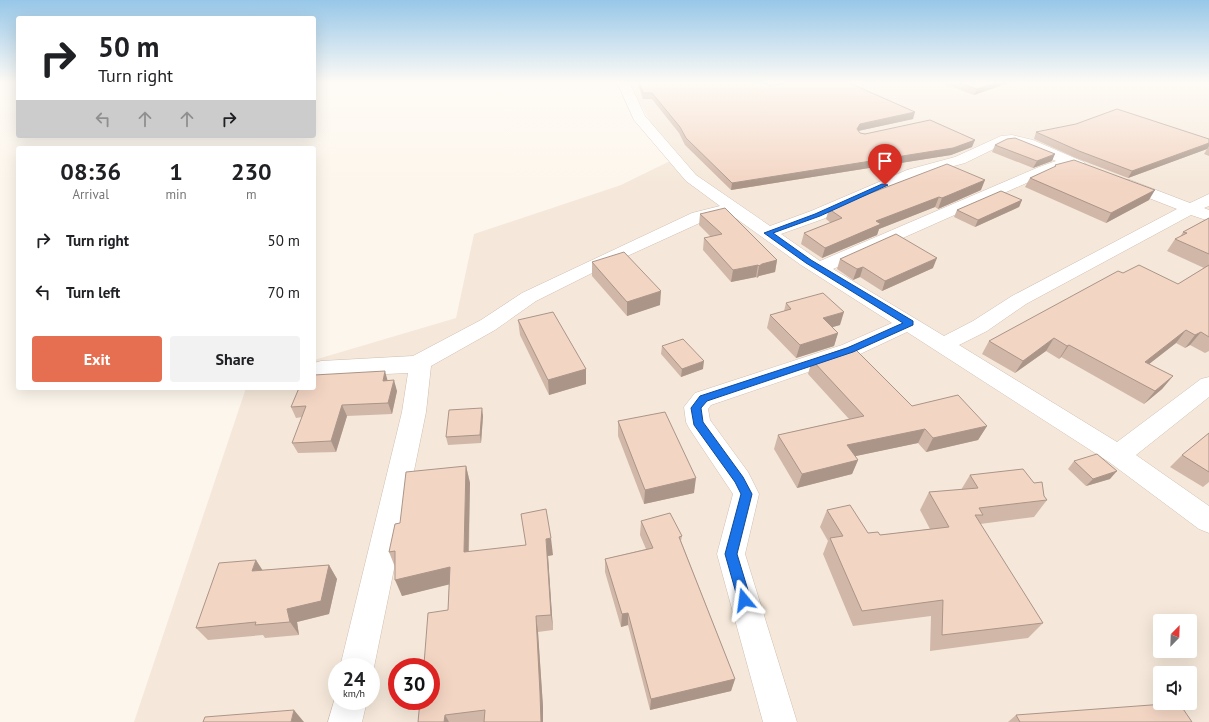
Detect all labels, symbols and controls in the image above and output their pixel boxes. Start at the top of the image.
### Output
text: 50 m [98,28,159,65]
icon: right [32,32,84,84]
text: Turn right [98,64,173,87]
icon: left [92,108,114,130]
icon: ahead [134,108,156,130]
icon: ahead [176,108,198,130]
icon: right [218,108,240,130]
pin [868,144,902,185]
icon: arrive [874,150,896,172]
text: 08:36 [60,156,121,187]
text: 1 [169,156,183,187]
text: 230 [231,156,272,187]
text: Arrival [73,186,109,203]
text: min [165,186,187,203]
text: m [246,186,257,203]
icon: right [32,229,54,251]
text: Turn right [66,231,129,250]
text: 50 m [267,231,300,250]
icon: left [32,281,54,303]
text: Turn left [66,283,120,302]
text: 70 m [267,283,300,302]
button: Exit [32,336,162,382]
button: Share [170,336,300,382]
position arrow [723,579,765,621]
north arrow [1153,614,1197,658]
map controls [1153,614,1197,710]
speed limit sign: 30 [388,658,440,710]
text: 24 [343,666,365,692]
button: sound [1153,666,1197,710]
text: km/h [343,687,365,700]

